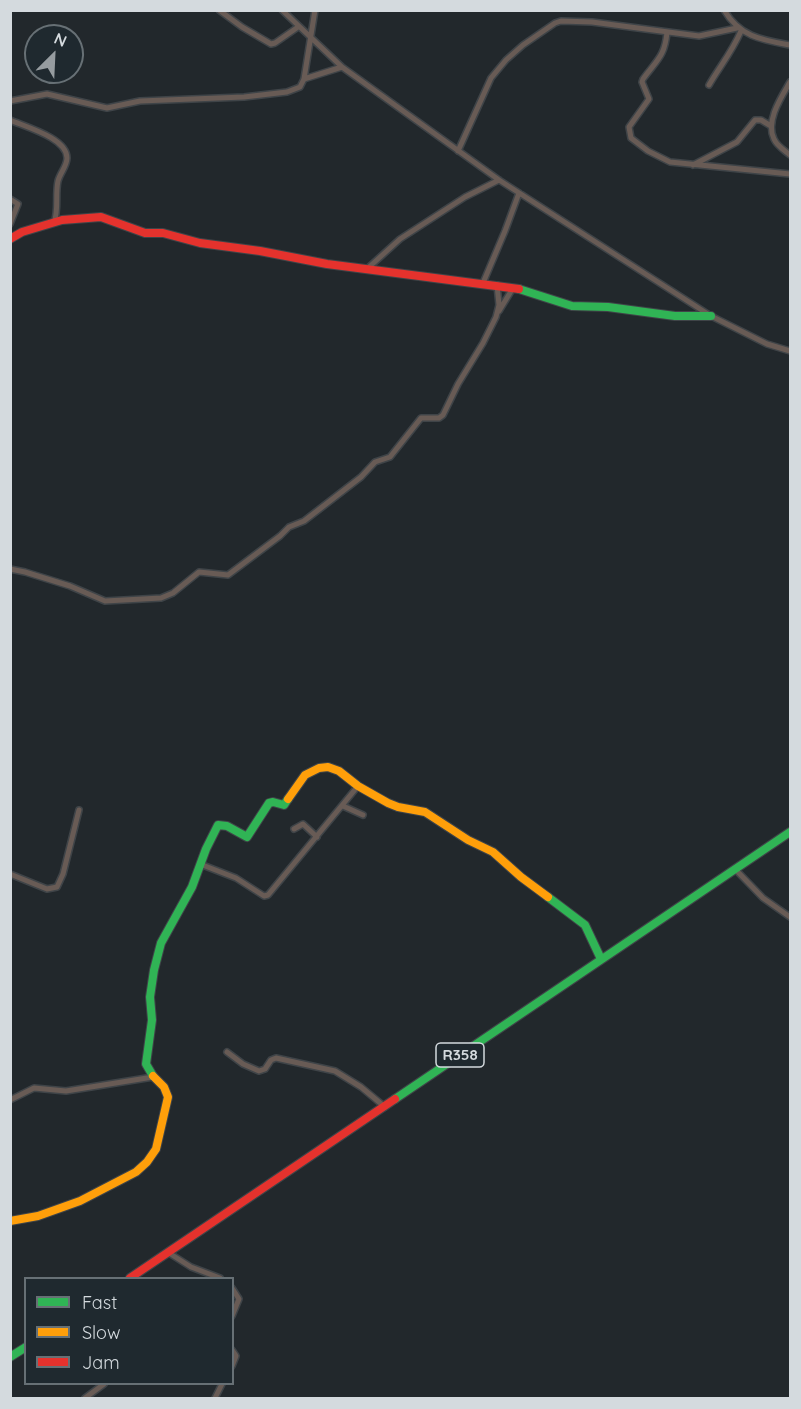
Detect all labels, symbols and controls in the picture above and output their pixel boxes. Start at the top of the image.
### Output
north arrow [24,24,84,84]
text: N [51,28,70,51]
road number: R358 [436,1043,484,1067]
legend [24,1277,234,1385]
text: Fast [82,1291,117,1314]
text: Slow [82,1321,120,1344]
text: Jam [82,1351,120,1374]

